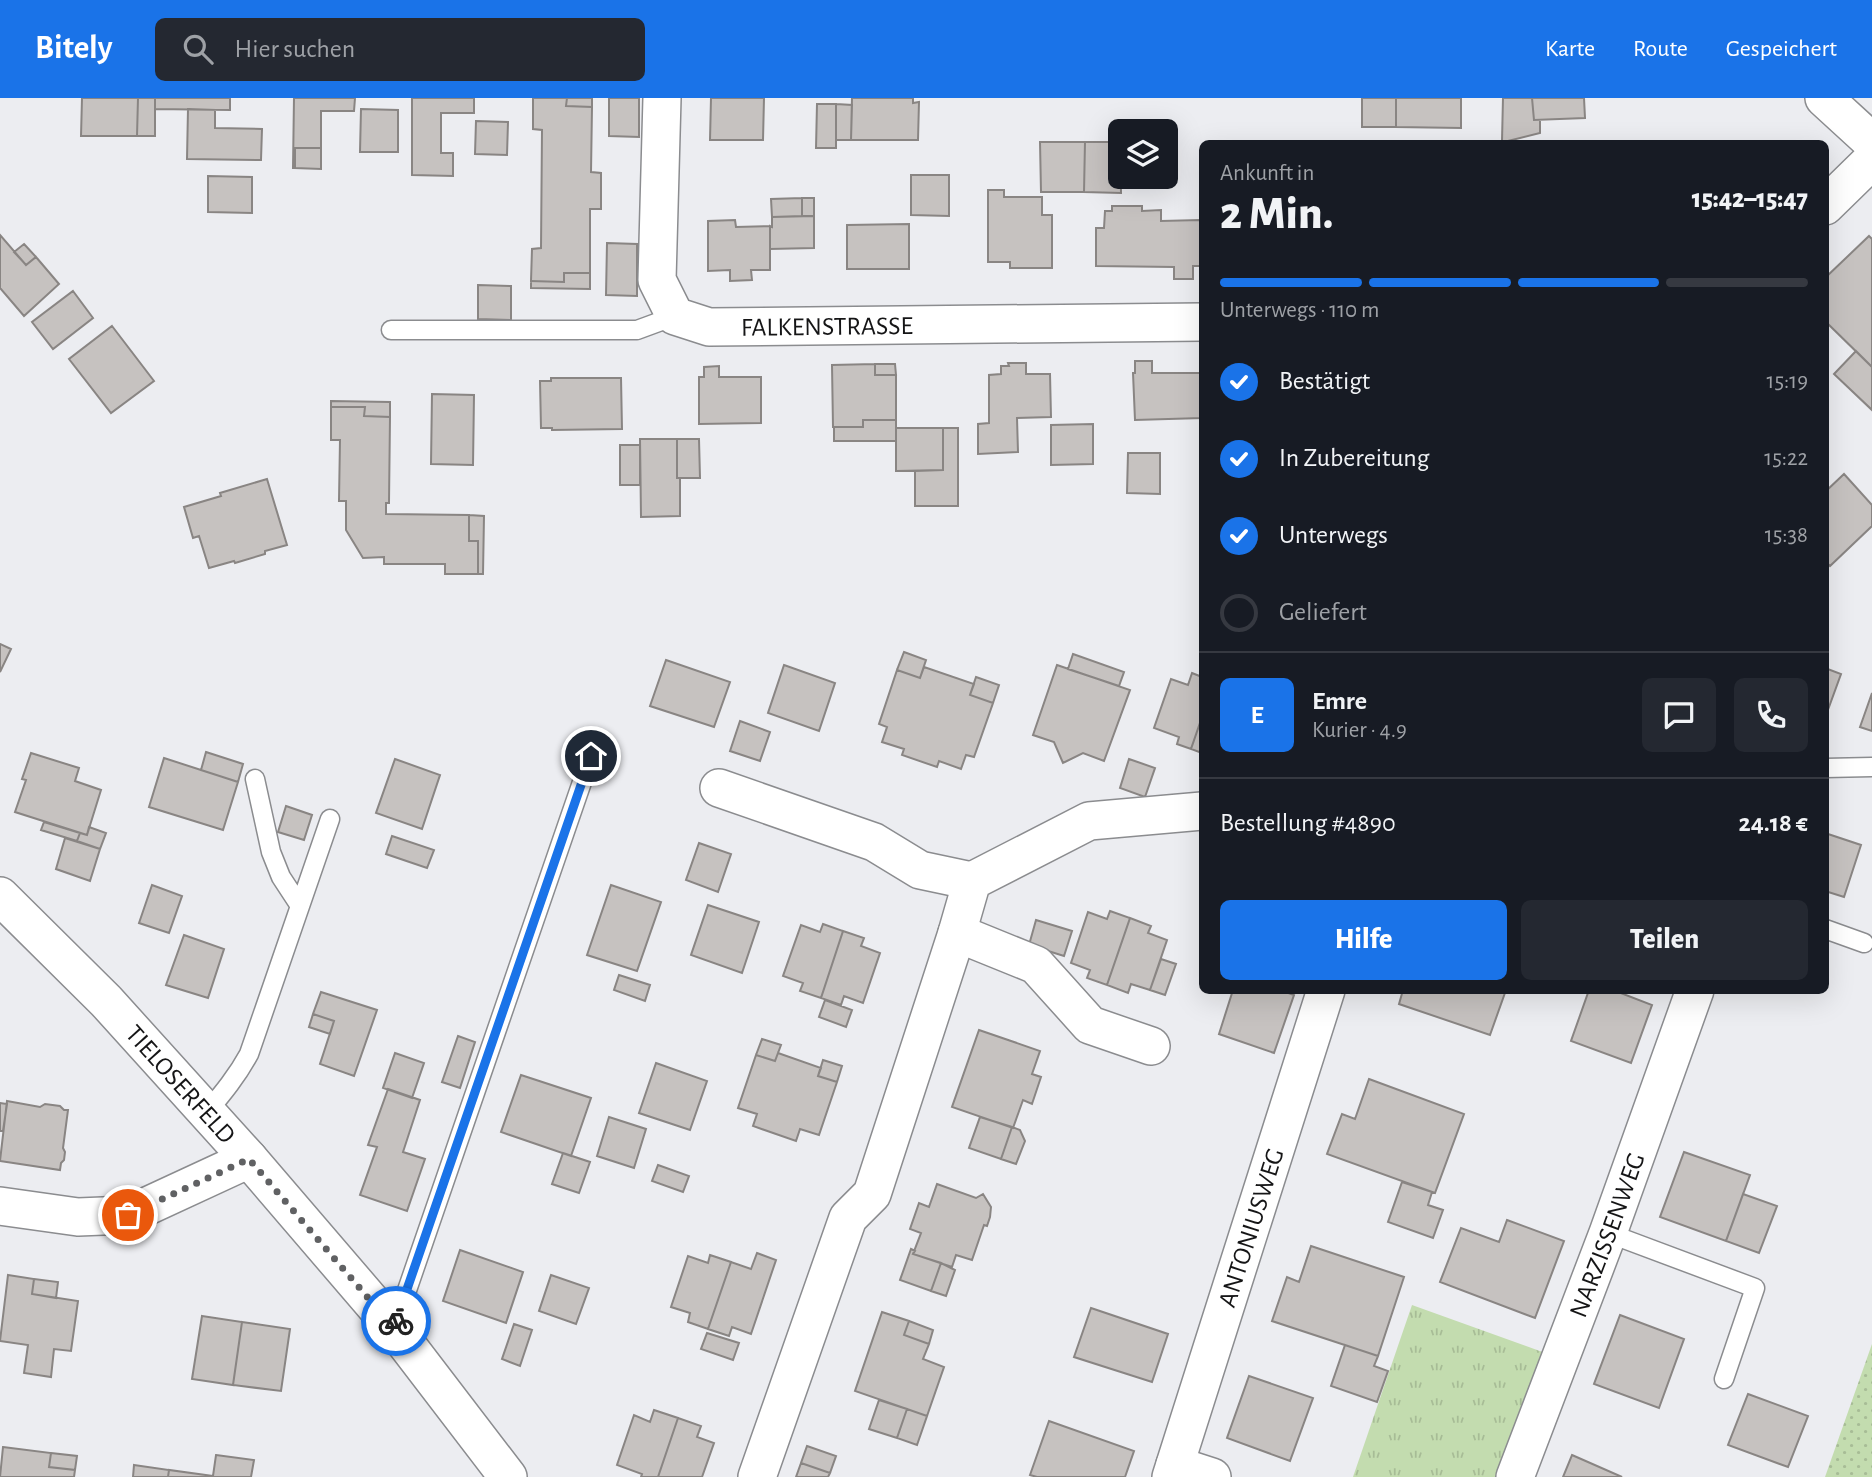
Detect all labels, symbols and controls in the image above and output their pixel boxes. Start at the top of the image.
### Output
search box [155,18,645,81]
icon: search [179,30,217,68]
text: Bitely [35,32,113,65]
text: Hier suchen [235,36,355,62]
text: Karte [1545,37,1595,61]
text: Route [1633,37,1688,61]
text: Gespeichert [1726,37,1837,61]
map controls [1108,119,1178,189]
button: layers [1108,119,1178,189]
text: Ankunft in [1220,162,1314,185]
text: 15:42–15:47 [1692,186,1808,212]
text: 2 Min. [1220,191,1333,237]
text: Unterwegs · 110 m [1220,299,1379,322]
street label: FALKENSTRASSE [741,313,913,341]
icon: check [1220,363,1258,401]
text: Bestätigt [1279,368,1370,394]
text: 15:19 [1766,370,1808,393]
icon: check [1220,440,1258,478]
text: In Zubereitung [1279,445,1429,471]
text: 15:22 [1764,447,1808,470]
icon: check [1220,517,1258,555]
text: Unterwegs [1279,522,1388,548]
text: 15:38 [1765,524,1808,547]
text: Geliefert [1279,599,1367,625]
button: chat [1642,678,1716,752]
button: phone [1734,678,1808,752]
text: Emre [1312,688,1367,714]
text: E [1250,702,1264,728]
text: Kurier · 4.9 [1312,719,1407,742]
pin [561,726,621,786]
icon: home [572,737,610,775]
text: Bestellung #4890 [1220,810,1396,836]
text: 24.18 € [1738,810,1808,836]
button: Hilfe [1220,900,1507,980]
button: Teilen [1521,900,1808,980]
street label: TIELOSERFELD [121,1020,240,1149]
street label: ANTONIUSWEG [1214,1145,1289,1310]
street label: NARZISSENWEG [1565,1149,1650,1321]
pin [98,1185,158,1245]
icon: bag [109,1196,147,1234]
courier [361,1286,431,1356]
icon: bike [377,1302,415,1340]

